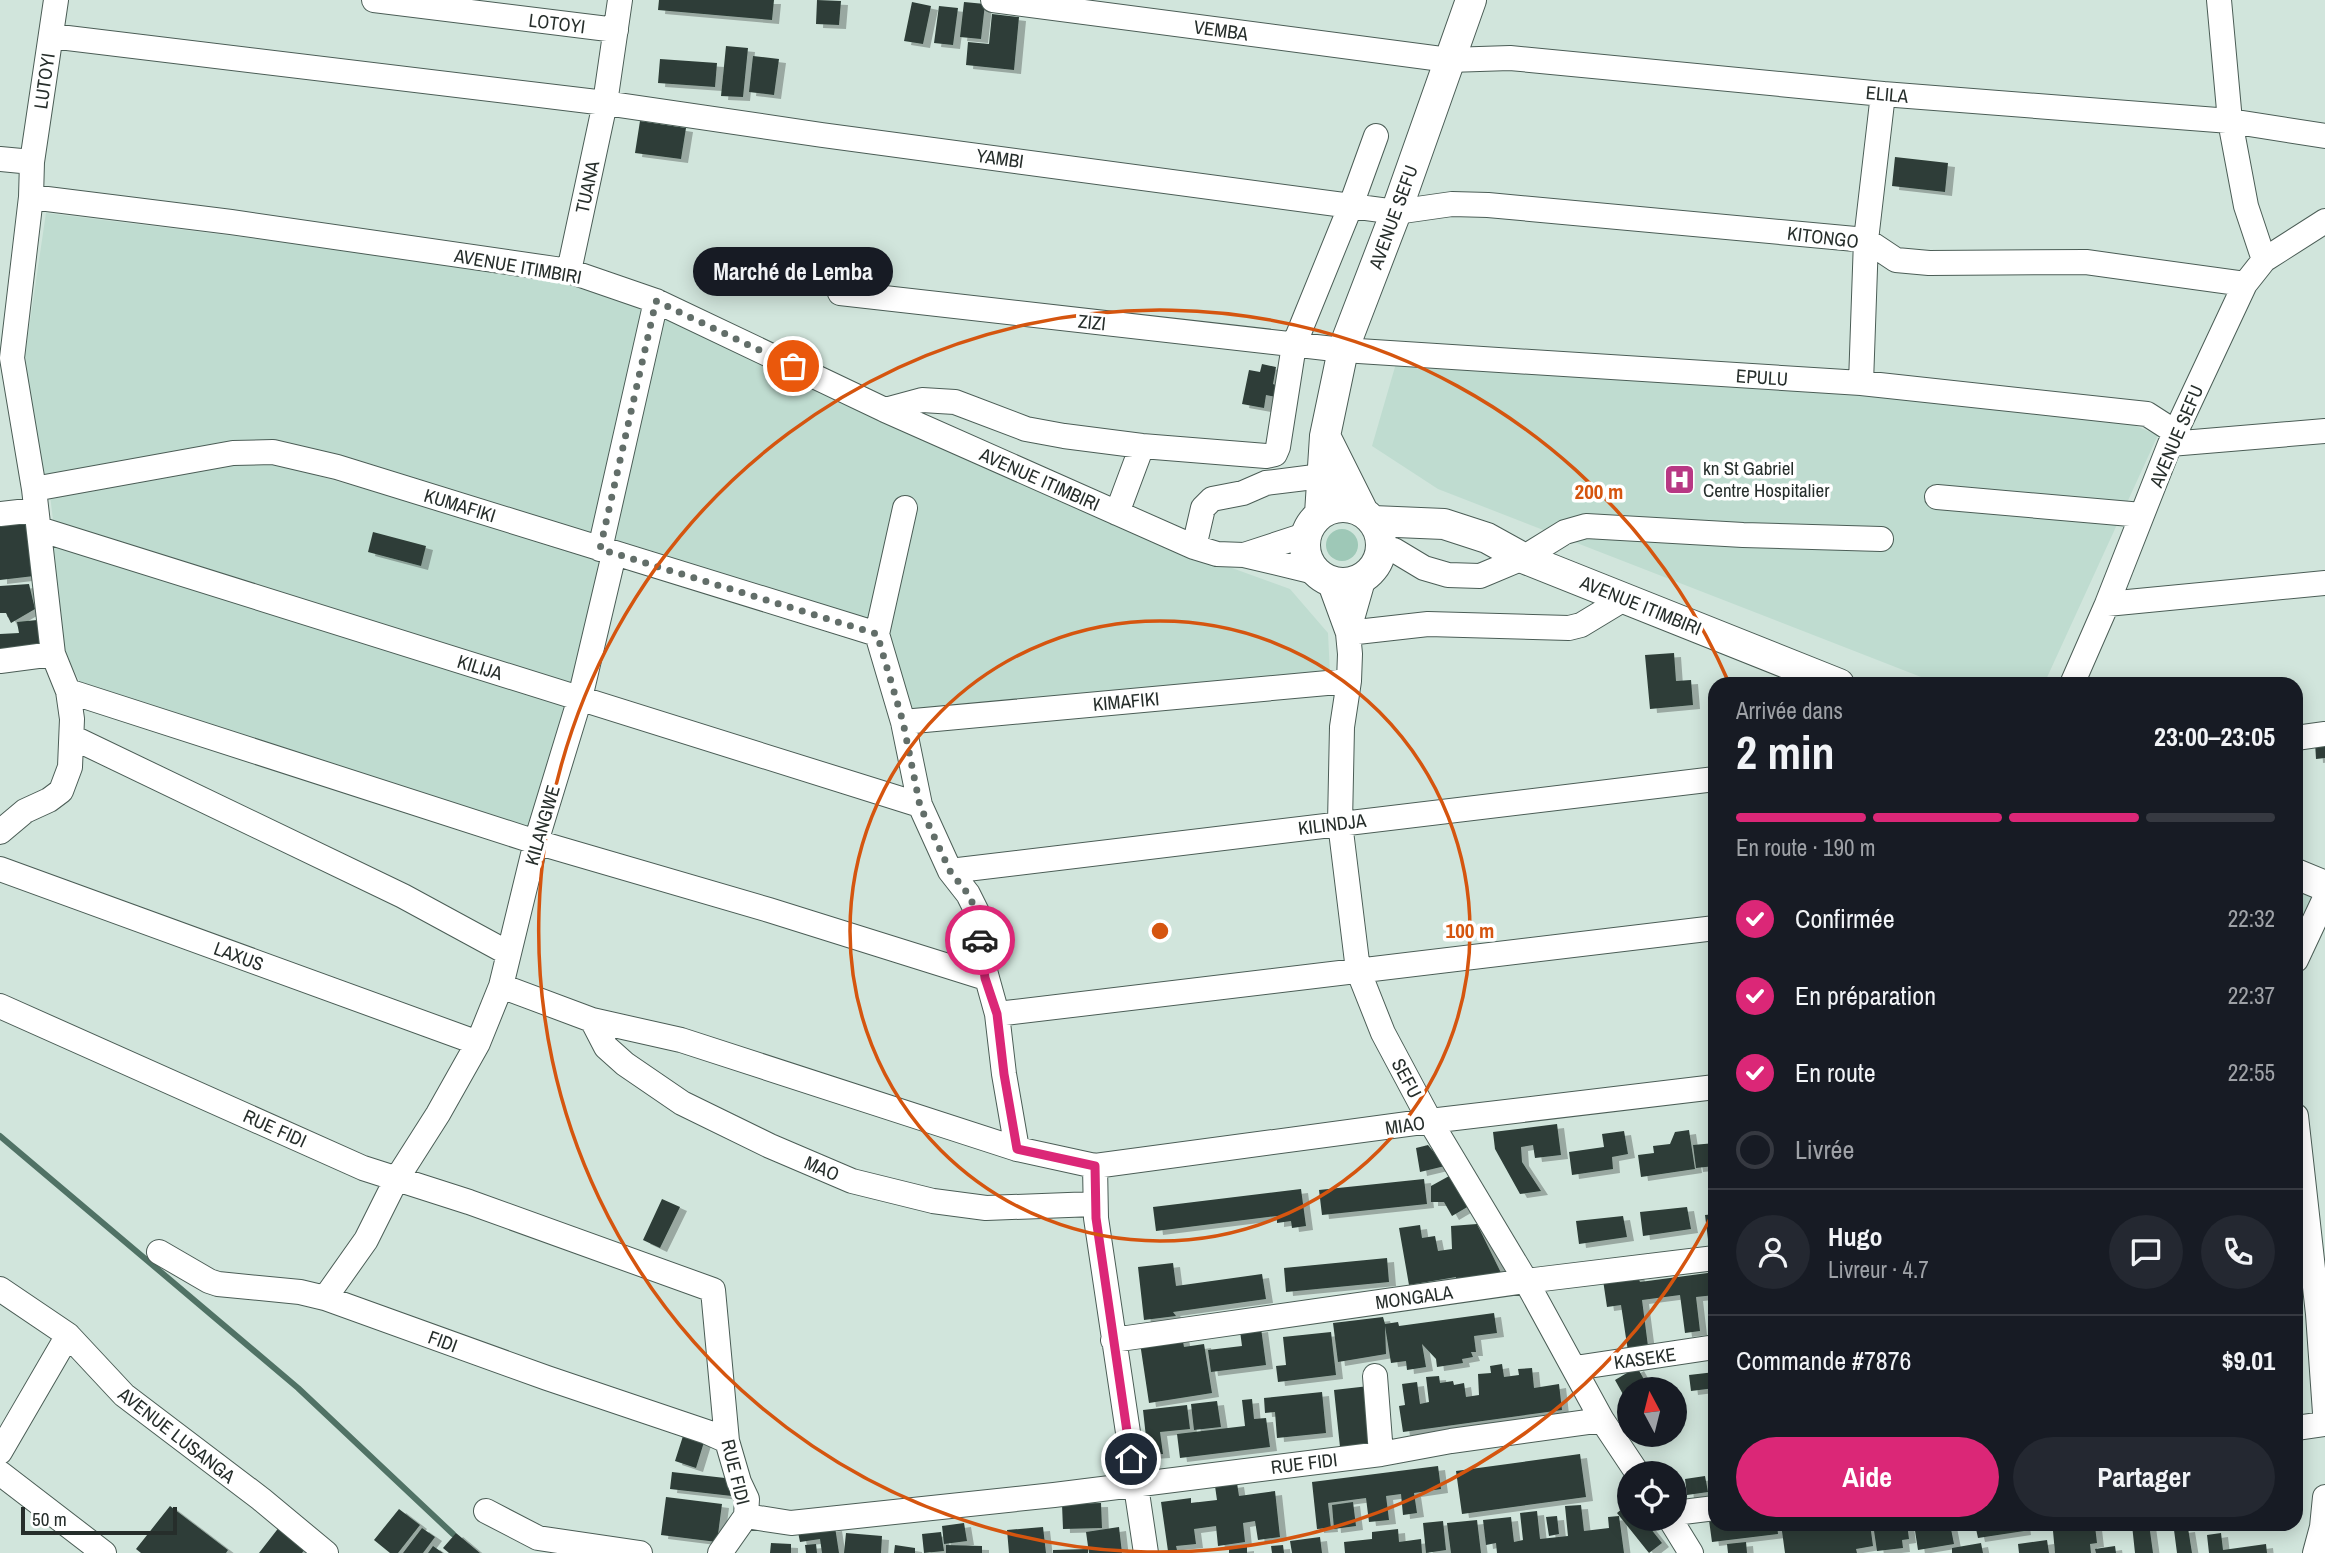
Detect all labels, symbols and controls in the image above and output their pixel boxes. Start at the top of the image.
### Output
street label: LOTOYI [527,7,587,39]
street label: VEMBA [1192,13,1250,47]
street label: LUTOYI [27,51,61,111]
street label: ELILA [1865,79,1910,109]
street label: YAMBI [975,142,1025,174]
street label: TUANA [569,158,605,216]
street label: AVENUE SEFU [1362,161,1424,274]
street label: KITONGO [1786,220,1860,254]
street label: AVENUE ITIMBIRI [451,242,584,290]
callout: Marché de Lemba [693,247,893,296]
text: Marché de Lemba [713,256,873,287]
street label: ZIZI [1077,308,1107,336]
pin [763,336,823,396]
icon: bag [774,347,812,385]
street label: EPULU [1735,362,1789,392]
street label: AVENUE SEFU [2142,381,2209,492]
street label: AVENUE ITIMBIRI [975,441,1104,517]
place label: kn St Gabriel Centre Hospitalier [1703,455,1830,503]
hospital icon: kn St Gabriel Centre Hospitalier [1663,462,1697,496]
text: 200 m [1575,477,1623,506]
street label: KUMAFIKI [421,482,499,528]
street label: AVENUE ITIMBIRI [1576,568,1706,641]
street label: KILIJA [454,648,506,686]
street label: KIMAFIKI [1092,685,1160,717]
text: Arrivée dans [1736,695,1843,726]
text: 23:00–23:05 [2154,719,2275,754]
text: 2 min [1736,721,1835,783]
street label: KILANGWE [518,782,566,868]
street label: KILINDJA [1296,807,1368,841]
text: En route · 190 m [1736,832,1875,863]
icon: check [1736,900,1774,938]
text: Confirmée [1795,901,1895,936]
text: 22:32 [2228,903,2275,934]
courier [945,905,1015,975]
text: 100 m [1446,916,1494,945]
centre of rings [1148,919,1172,943]
icon: car [961,921,999,959]
street label: LAXUS [211,935,267,977]
icon: check [1736,977,1774,1015]
text: En préparation [1795,978,1936,1013]
text: 22:37 [2228,980,2275,1011]
street label: SEFU [1386,1054,1428,1102]
icon: check [1736,1054,1774,1092]
text: En route [1795,1055,1876,1090]
text: 22:55 [2228,1057,2275,1088]
street label: RUE FIDI [239,1103,311,1153]
street label: MIAO [1383,1109,1427,1141]
text: Livrée [1795,1132,1854,1167]
street label: MAO [801,1149,843,1187]
button: person [1736,1215,1810,1289]
button: chat [2109,1215,2183,1289]
button: phone [2201,1215,2275,1289]
text: Hugo [1828,1219,1882,1254]
text: Livreur · 4.7 [1828,1254,1929,1285]
street label: MONGALA [1374,1279,1455,1315]
street label: FIDI [425,1324,461,1358]
street label: KASEKE [1612,1341,1678,1375]
text: Commande #7876 [1736,1343,1911,1378]
text: $9.01 [2222,1343,2275,1378]
north arrow [1617,1377,1687,1447]
map controls [1617,1377,1687,1531]
street label: AVENUE LUSANGA [112,1381,241,1489]
pin [1101,1429,1161,1489]
street label: RUE FIDI [715,1437,757,1507]
button: Aide [1736,1437,1999,1517]
button: Partager [2013,1437,2275,1517]
icon: home [1112,1440,1150,1478]
street label: RUE FIDI [1269,1446,1339,1480]
button: locate [1617,1461,1687,1531]
scale bar [21,1504,177,1536]
text: 50 m [32,1506,67,1532]

